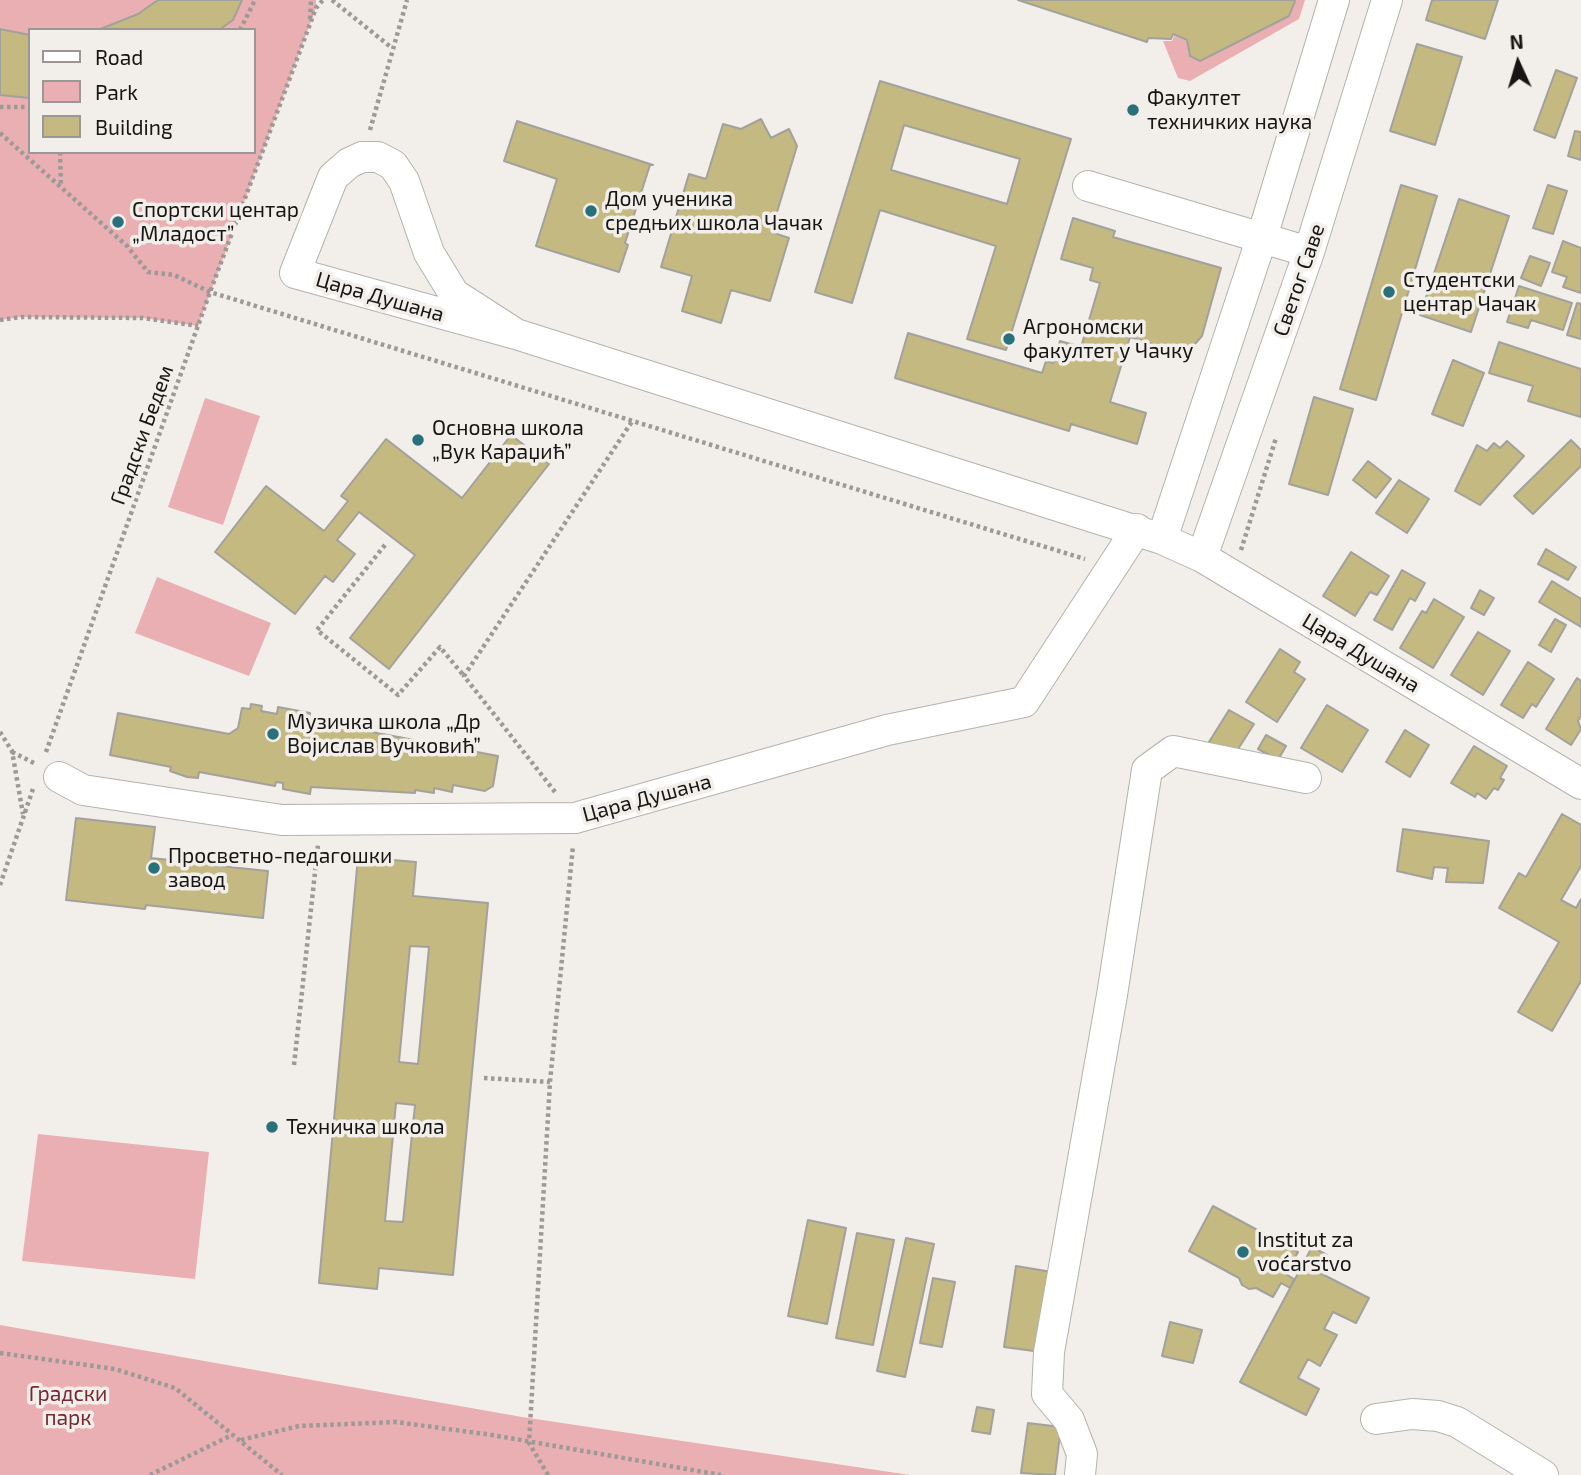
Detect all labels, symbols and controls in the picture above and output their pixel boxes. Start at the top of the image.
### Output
legend [28,28,256,154]
north arrow [1483,28,1553,98]
text: N [1509,30,1524,54]
text: Road [95,44,143,69]
text: Park [95,79,138,104]
place label: Факултет техничких наука [1147,85,1312,135]
marker: Факултет техничких наука [1125,102,1141,118]
text: Building [95,114,173,139]
place label: Дом ученика средњих школа Чачак [605,186,823,236]
place label: Спортски центар „Младост” [132,197,299,247]
marker: Дом ученика средњих школа Чачак [583,203,599,219]
marker: Спортски центар „Младост” [110,214,126,230]
street label: Светог Саве [1268,220,1330,340]
street label: Цара Душана [313,267,447,327]
place label: Студентски центар Чачак [1403,267,1536,317]
marker: Студентски центар Чачак [1381,284,1397,300]
place label: Агрономски факултет у Чачку [1023,314,1193,364]
marker: Агрономски факултет у Чачку [1001,331,1017,347]
street label: Градски Бедем [105,362,179,508]
place label: Основна школа „Вук Караџић” [432,415,584,465]
marker: Основна школа „Вук Караџић” [410,432,426,448]
street label: Цара Душана [1298,608,1424,698]
place label: Музичка школа „Др Војислав Вучковић” [287,709,481,759]
marker: Музичка школа „Др Војислав Вучковић” [265,726,281,742]
street label: Цара Душана [580,769,714,827]
place label: Просветно-педагошки завод [168,843,392,893]
marker: Просветно-педагошки завод [146,860,162,876]
place label: Техничка школа [286,1114,445,1140]
marker: Техничка школа [264,1119,280,1135]
place label: Institut za voćarstvo [1257,1227,1353,1277]
marker: Institut za voćarstvo [1235,1244,1251,1260]
park label: Градски парк [29,1381,107,1431]

